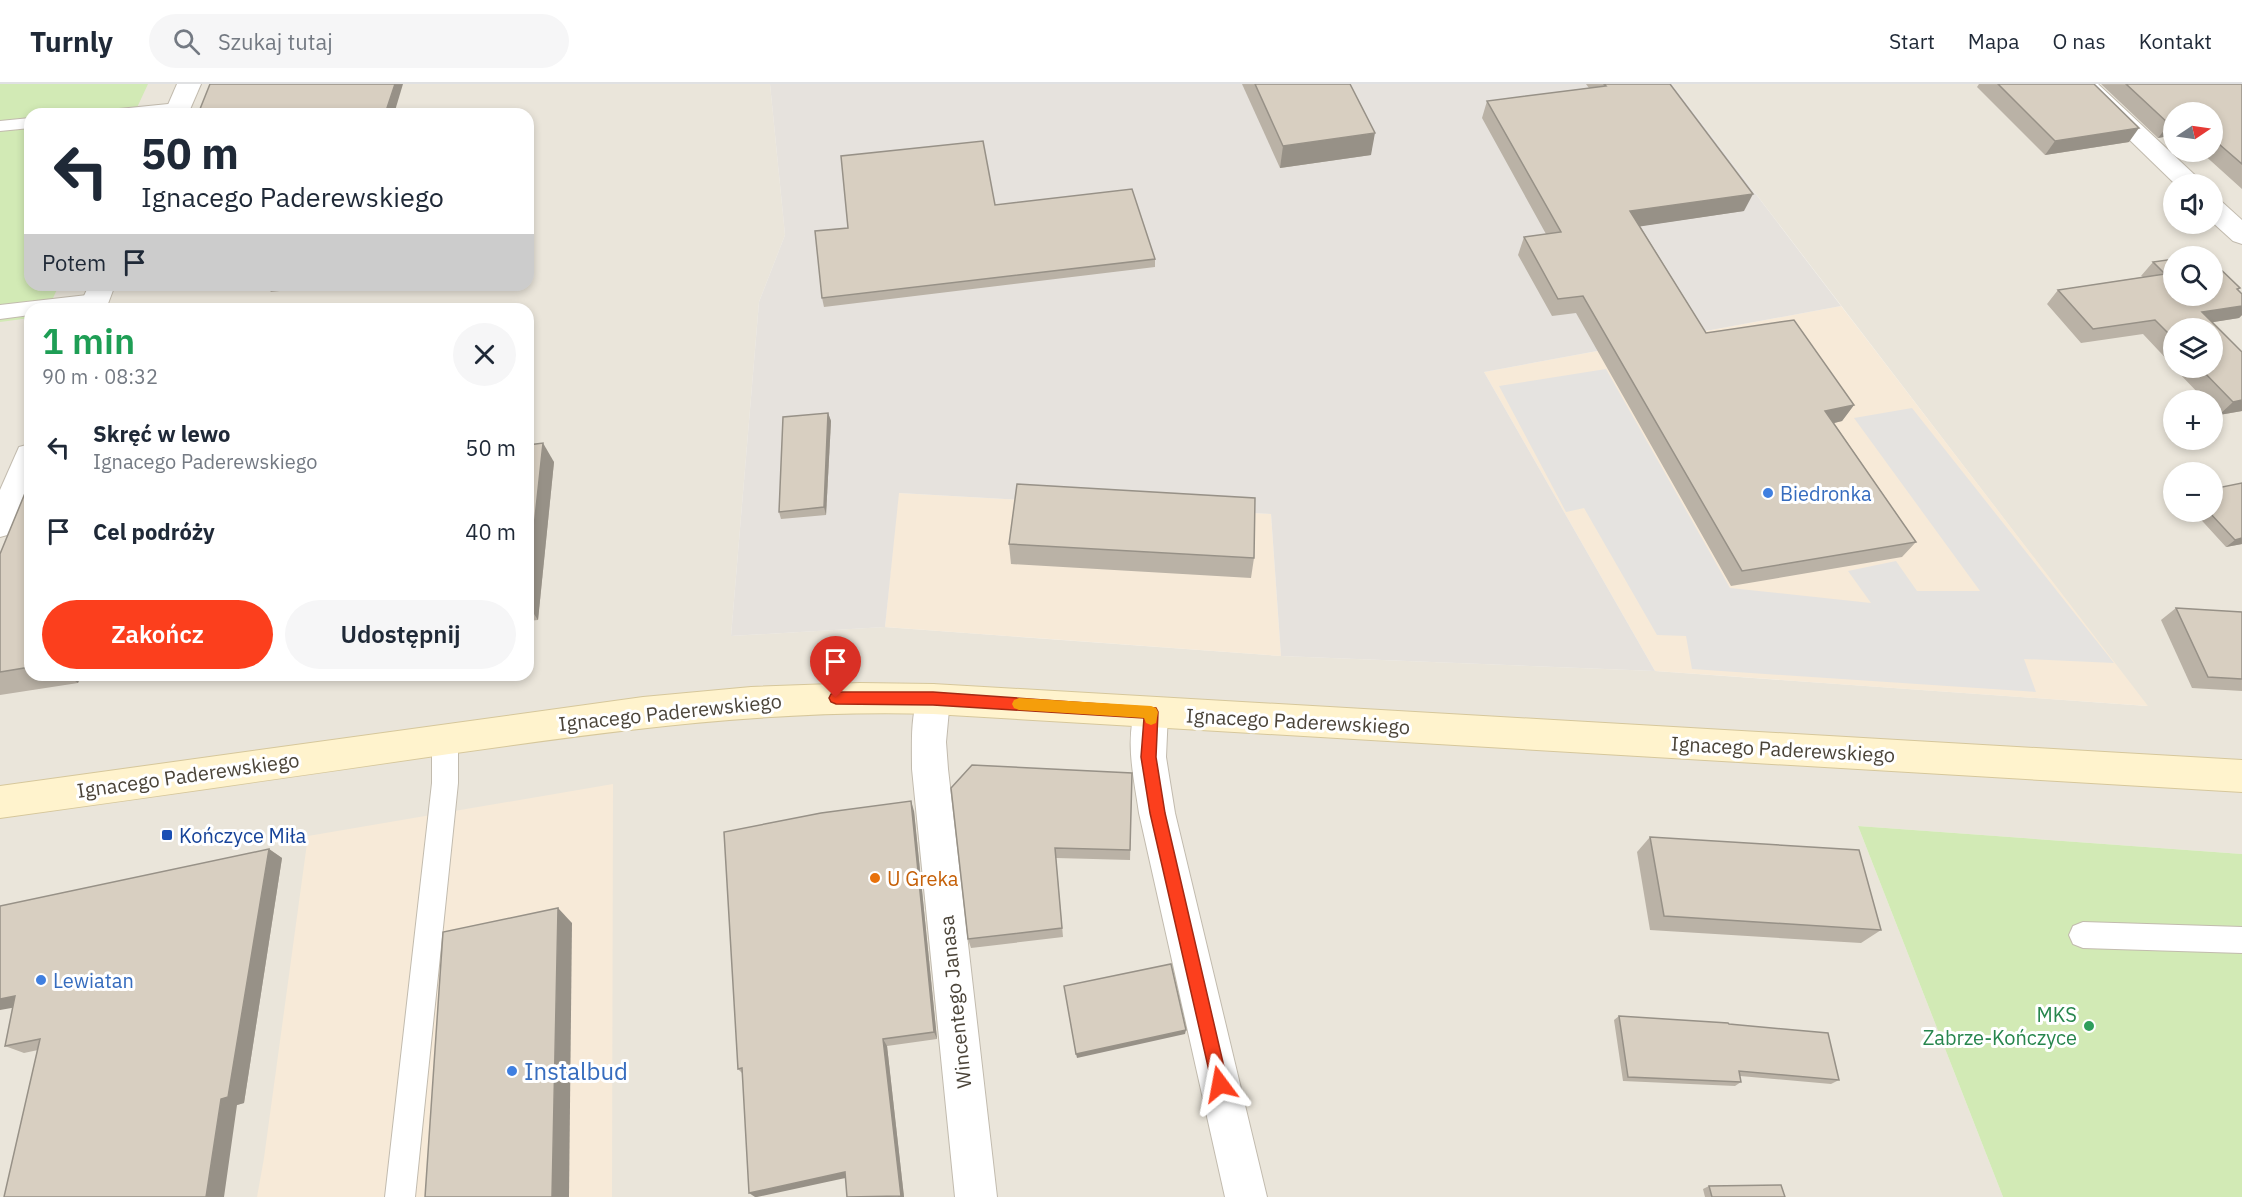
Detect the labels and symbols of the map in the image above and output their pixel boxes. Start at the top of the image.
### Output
north arrow [2163,102,2223,162]
place label: Biedronka [1780,480,1872,507]
marker: Biedronka [1761,486,1775,500]
pin [810,636,861,698]
street label: Ignacego Paderewskiego [557,687,783,737]
street label: Ignacego Paderewskiego [1185,702,1411,740]
street label: Ignacego Paderewskiego [1670,730,1896,768]
street label: Ignacego Paderewskiego [75,746,301,804]
place label: Kończyce Miła [179,822,306,849]
marker: Kończyce Miła [160,828,174,842]
place label: U Greka [887,865,959,892]
marker: U Greka [868,871,882,885]
street label: Wincentego Janasa [932,914,978,1090]
place label: Lewiatan [53,967,134,994]
marker: Lewiatan [34,973,48,987]
place label: MKS Zabrze-Kończyce [1923,1001,2077,1051]
marker: MKS Zabrze-Kończyce [2082,1019,2096,1033]
position arrow [1188,1052,1252,1116]
place label: Instalbud [524,1055,628,1087]
marker: Instalbud [505,1064,519,1078]

